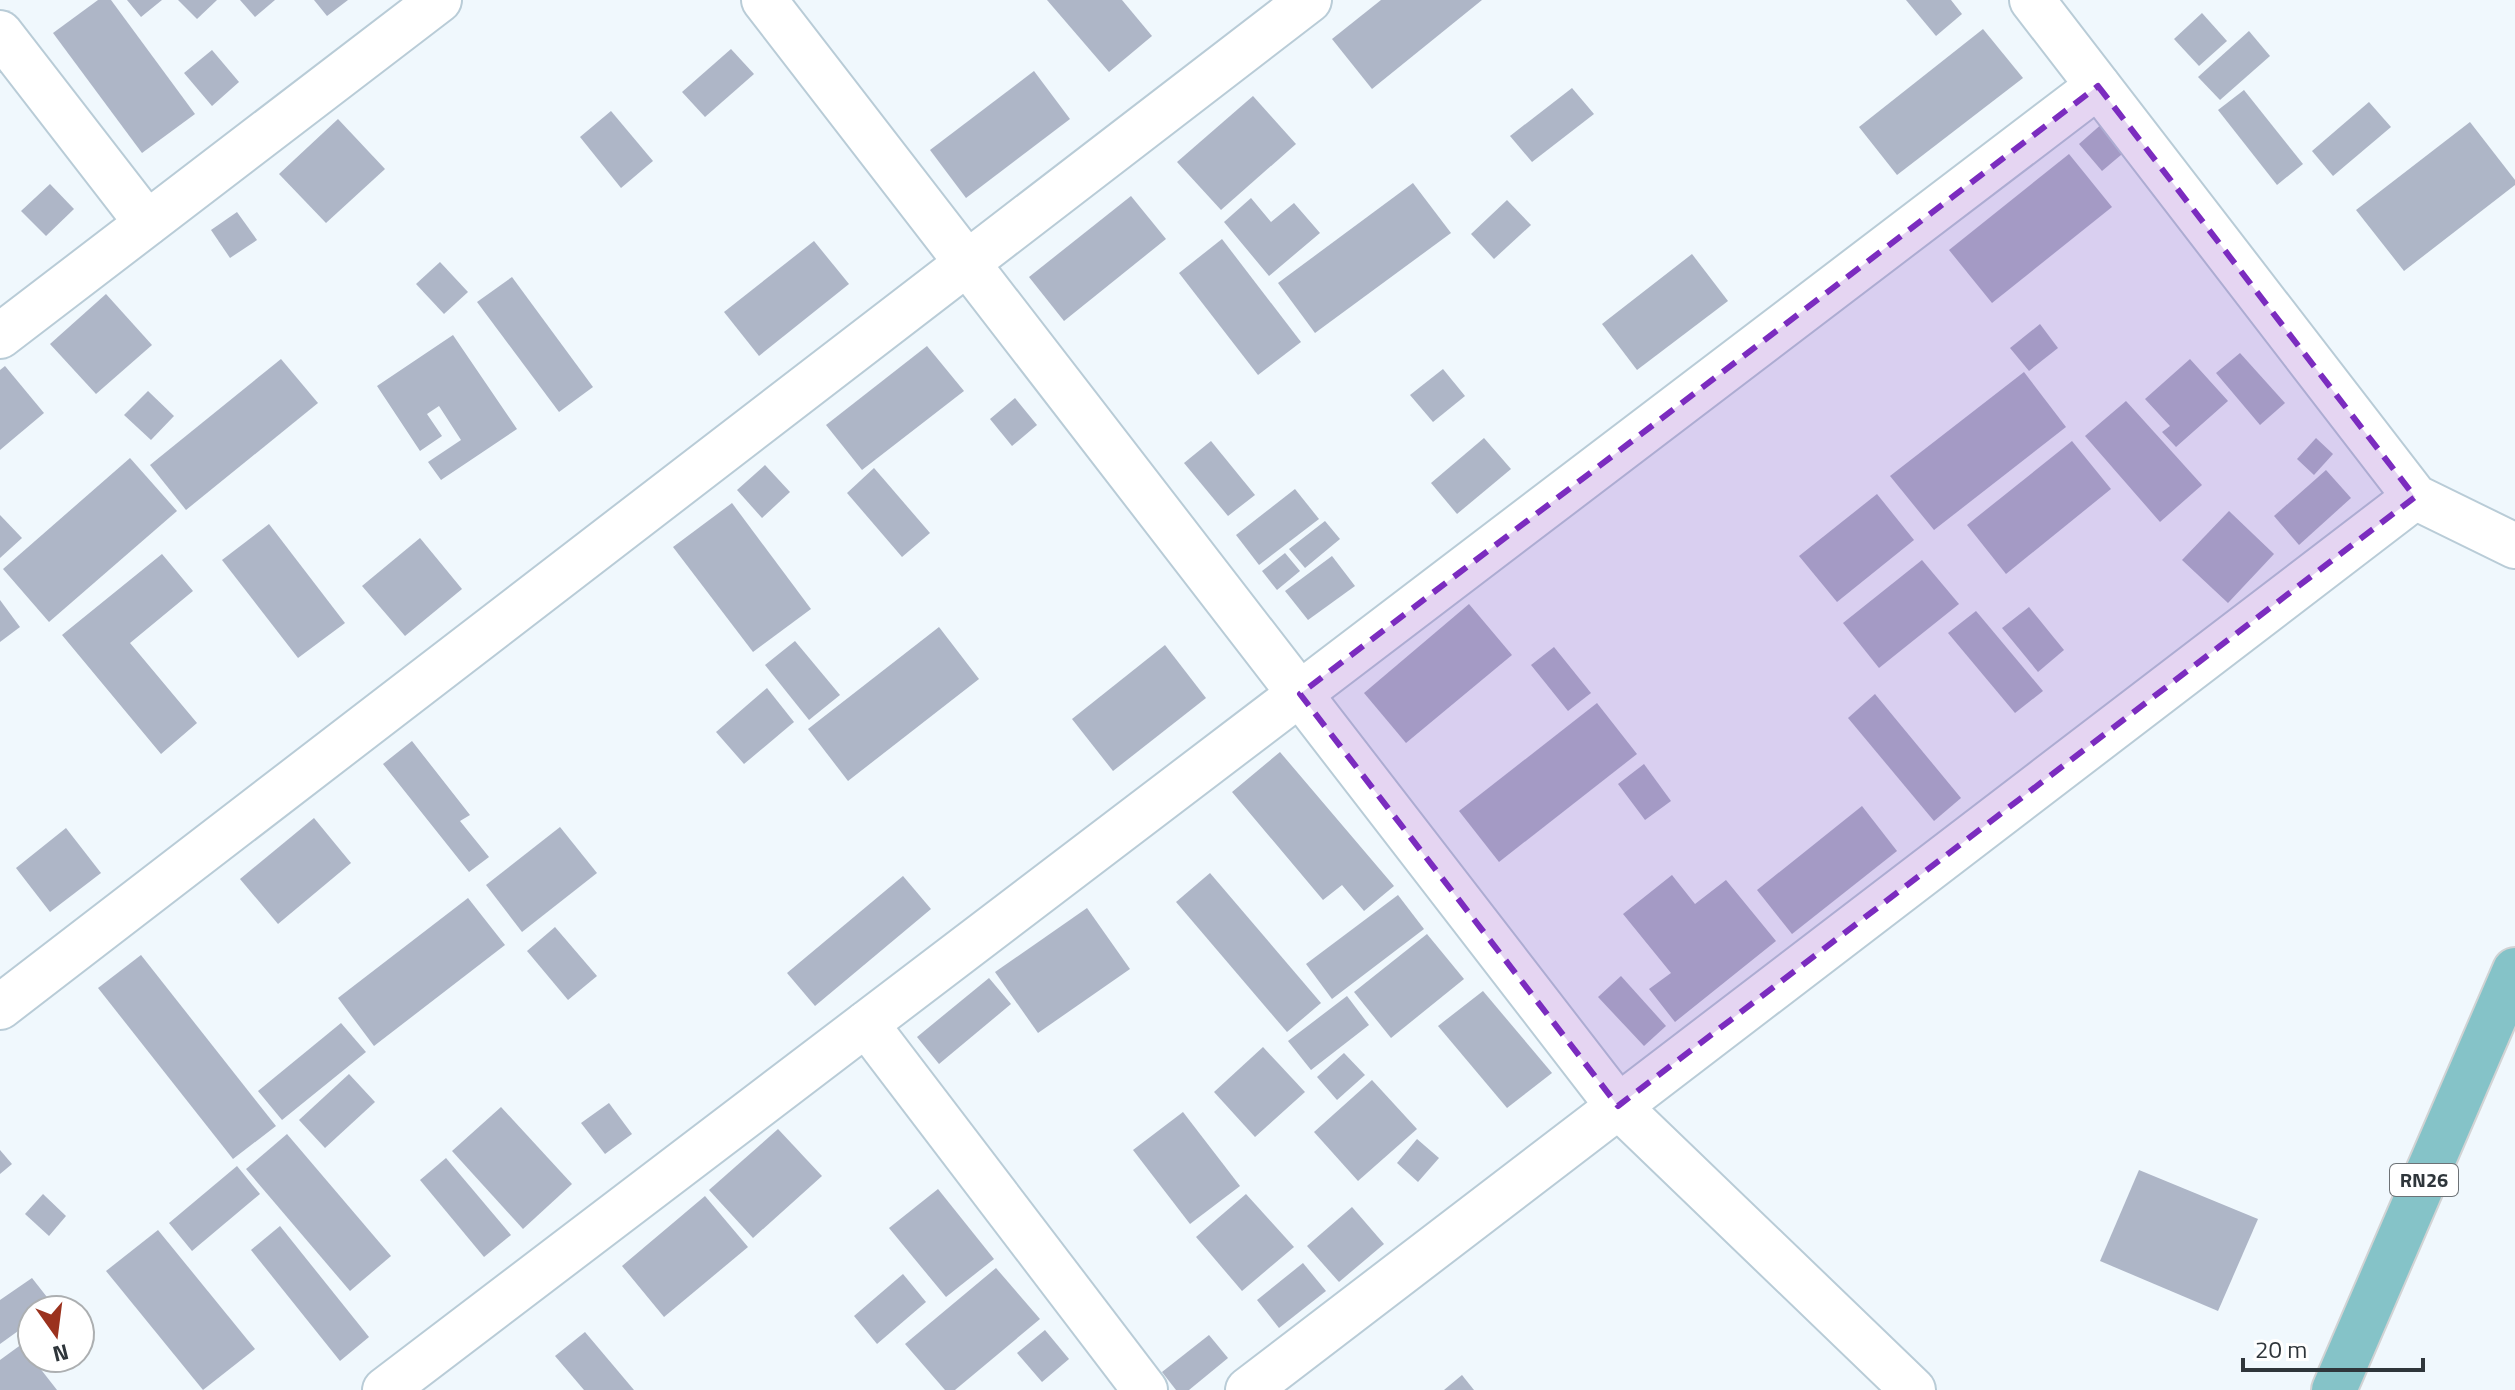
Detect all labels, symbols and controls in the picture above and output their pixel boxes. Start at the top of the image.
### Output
road number: RN26 [2390,1164,2458,1196]
north arrow [16,1294,96,1374]
scale bar [2243,1322,2423,1372]
text: 20 m [2255,1331,2307,1367]
text: N [49,1335,72,1372]

